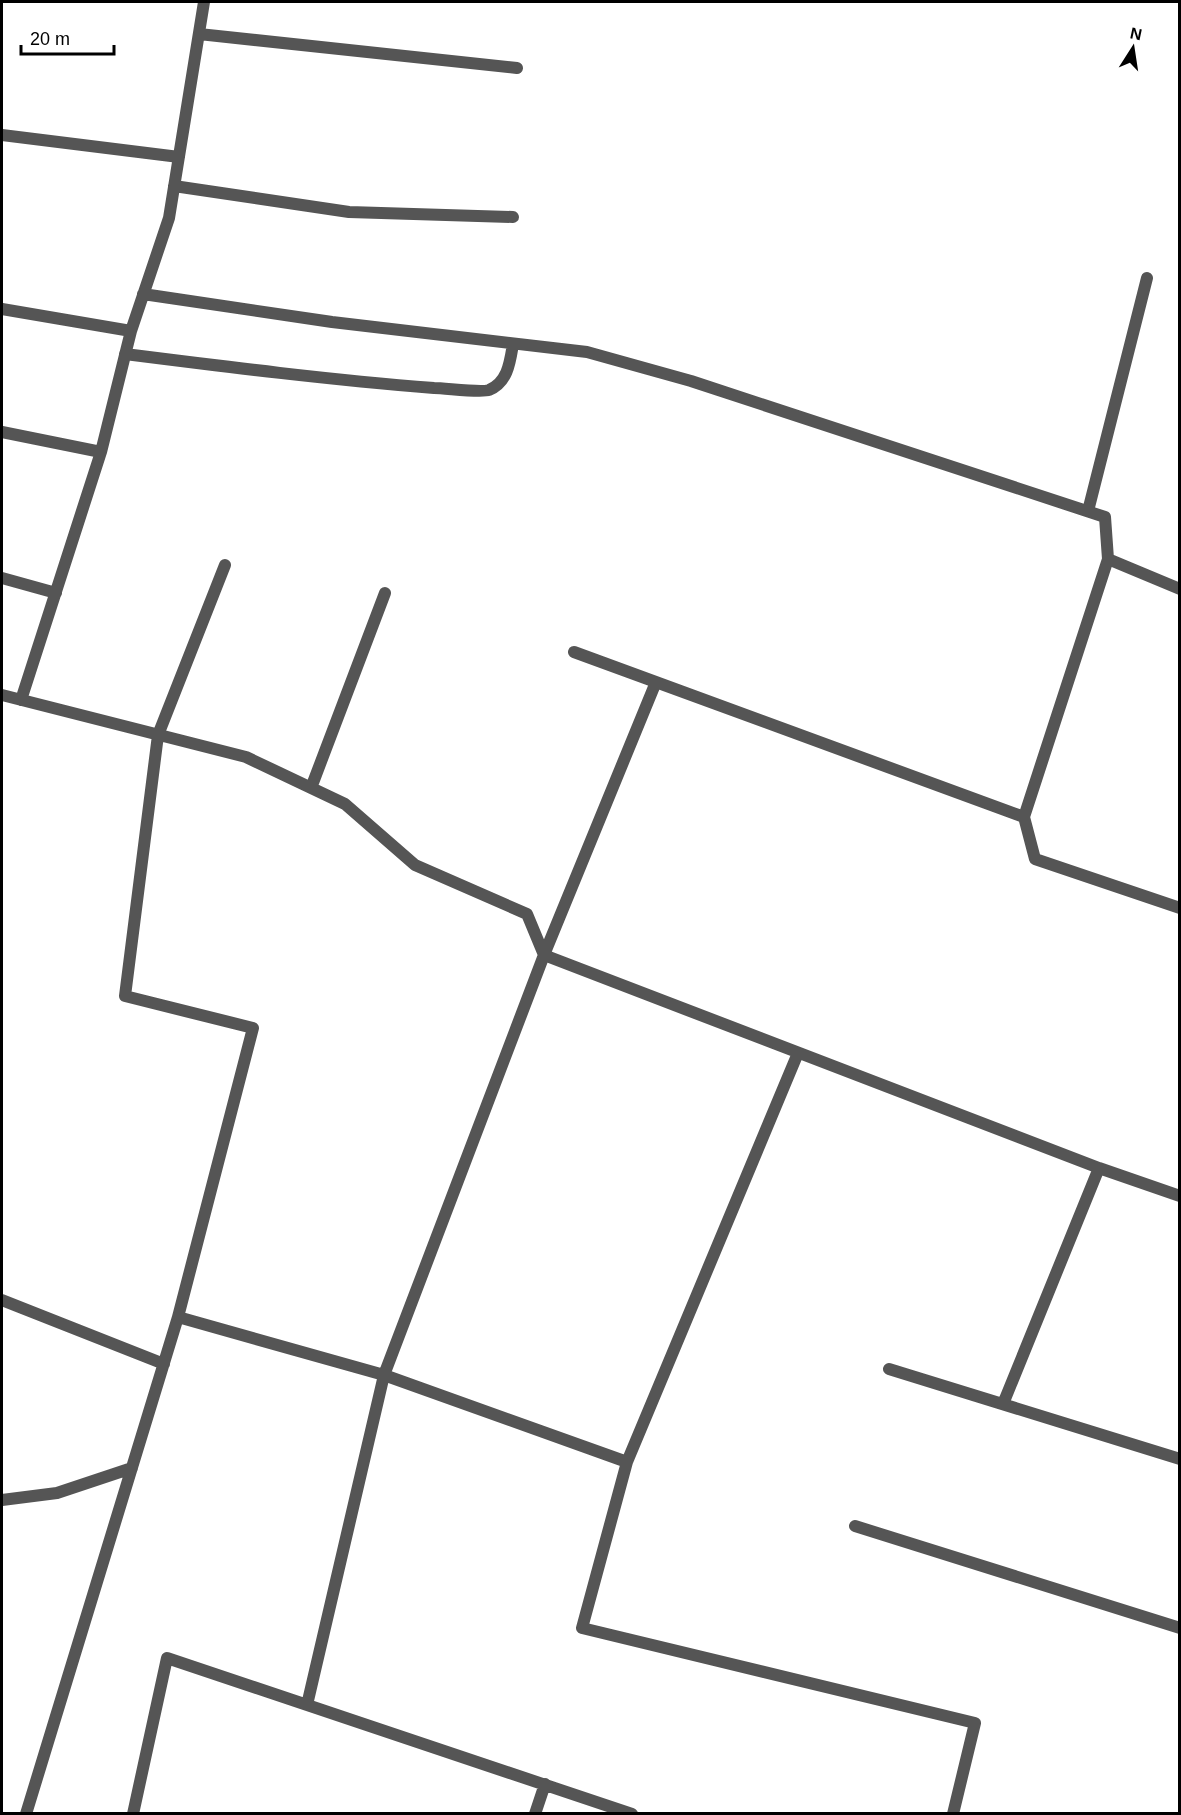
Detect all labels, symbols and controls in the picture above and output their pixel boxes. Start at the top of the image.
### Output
scale bar [21,18,114,56]
north arrow [1103,18,1163,78]
text: N [1129,24,1143,43]
text: 20 m [30,29,70,49]

